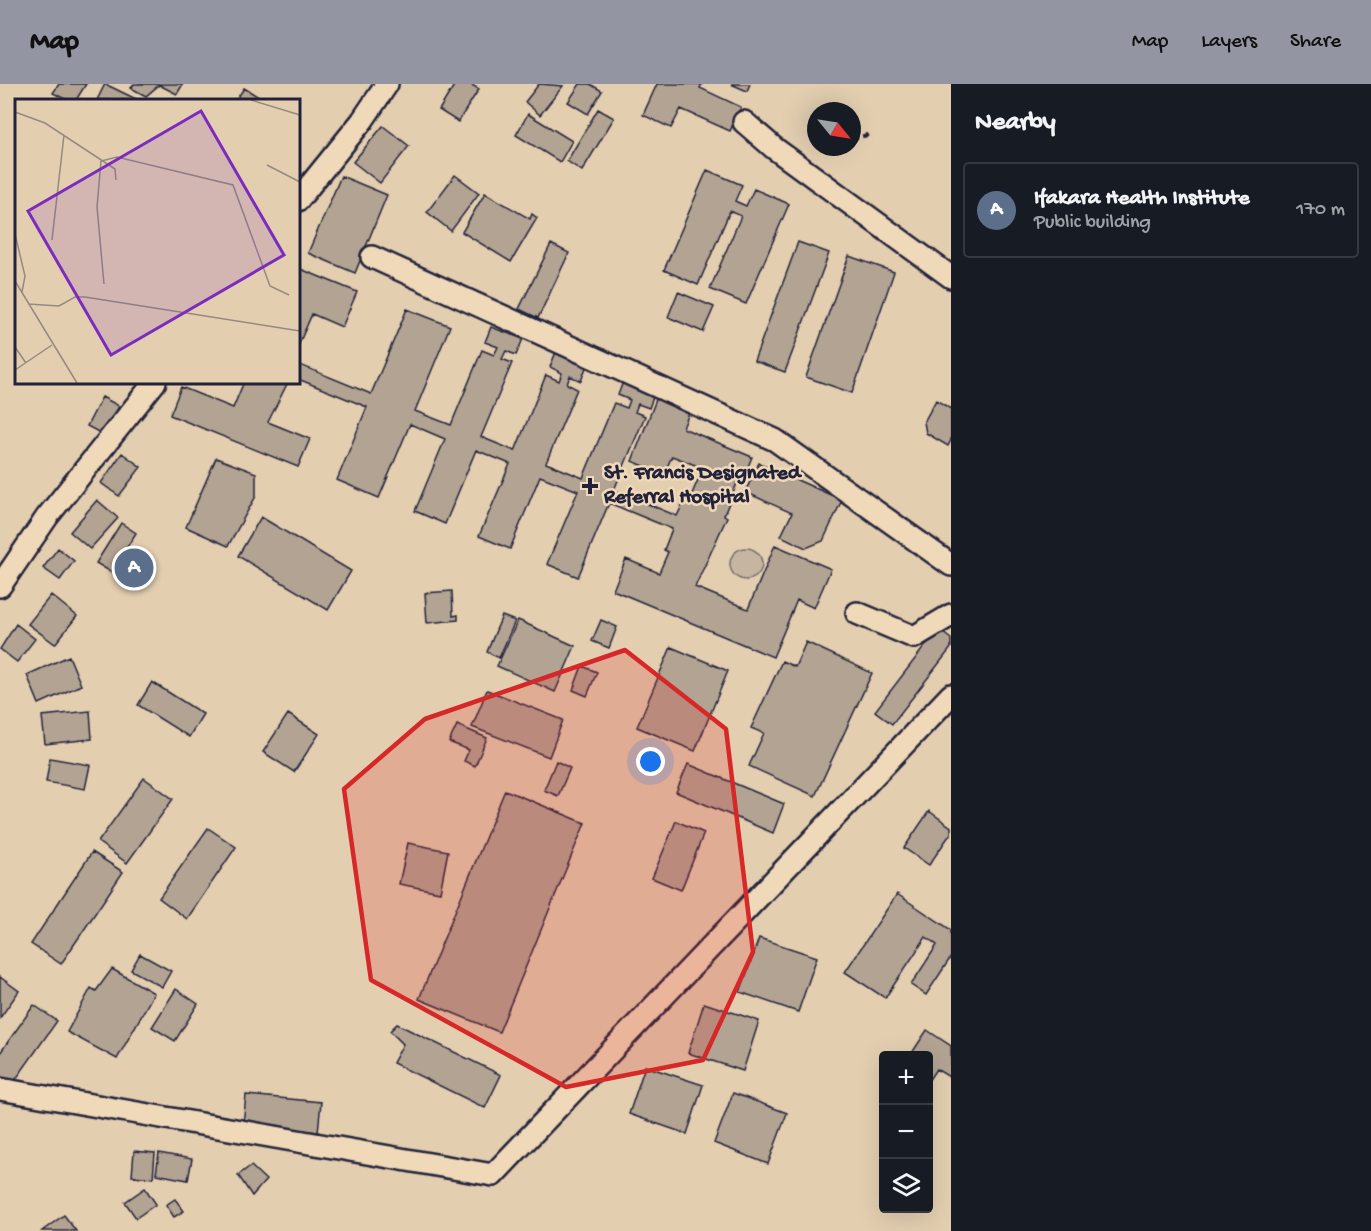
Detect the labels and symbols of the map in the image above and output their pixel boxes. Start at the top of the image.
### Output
inset map [15,99,300,384]
north arrow [807,102,861,156]
place label: St. Francis Designated Referral Hospital [603,462,803,511]
marker: St. Francis Designated Referral Hospital [581,477,599,495]
pin: A [114,546,154,590]
your location [636,747,665,776]

